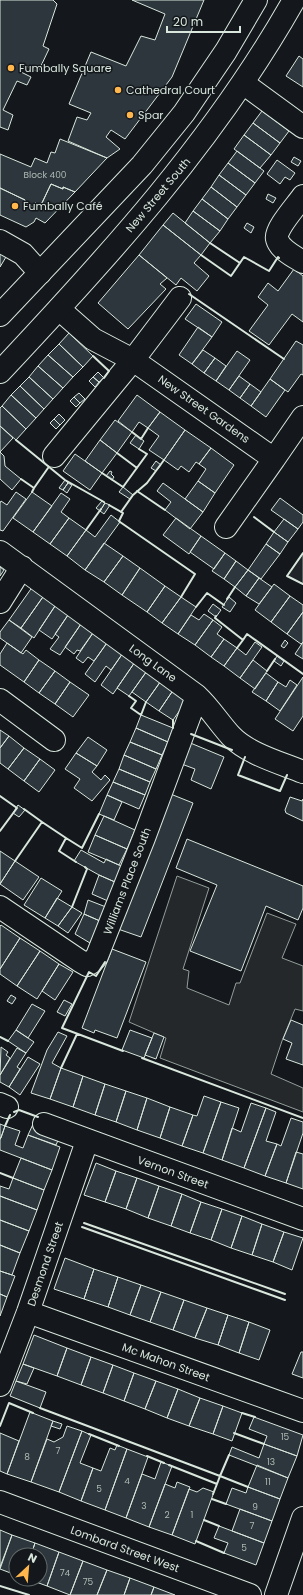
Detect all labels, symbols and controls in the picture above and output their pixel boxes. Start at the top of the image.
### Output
scale bar [167,8,240,34]
text: 20 m [173,13,203,30]
place label: Fumbally Square [19,60,112,76]
marker: Fumbally Square [6,63,16,73]
place label: Cathedral Court [126,82,215,98]
marker: Cathedral Court [113,85,123,95]
place label: Spar [138,107,163,123]
marker: Spar [125,110,135,120]
street label: New Street South [122,154,194,236]
house number: Block 400 [24,169,67,181]
place label: Fumbally Café [23,198,103,214]
marker: Fumbally Café [10,201,20,211]
street label: New Street Gardens [155,371,253,447]
street label: Long Lane [126,640,180,686]
street label: Williams Place South [99,825,155,937]
street label: Vernon Street [135,1152,211,1192]
street label: Desmond Street [23,1220,67,1308]
street label: Mc Mahon Street [120,1339,212,1385]
house number: 15 [281,1431,290,1443]
house number: 7 [56,1445,61,1457]
house number: 8 [24,1451,30,1463]
house number: 13 [267,1456,275,1468]
house number: 4 [124,1475,130,1487]
house number: 11 [265,1476,271,1488]
house number: 5 [96,1483,102,1495]
house number: 3 [141,1500,147,1512]
house number: 9 [252,1501,258,1513]
house number: 2 [164,1509,170,1521]
house number: 1 [191,1509,194,1521]
house number: 7 [250,1520,255,1532]
street label: Lombard Street West [68,1522,182,1576]
house number: 5 [241,1542,247,1554]
north arrow [8,1547,48,1587]
text: N [25,1549,40,1567]
house number: 74 [60,1567,71,1579]
house number: 75 [83,1576,94,1588]

